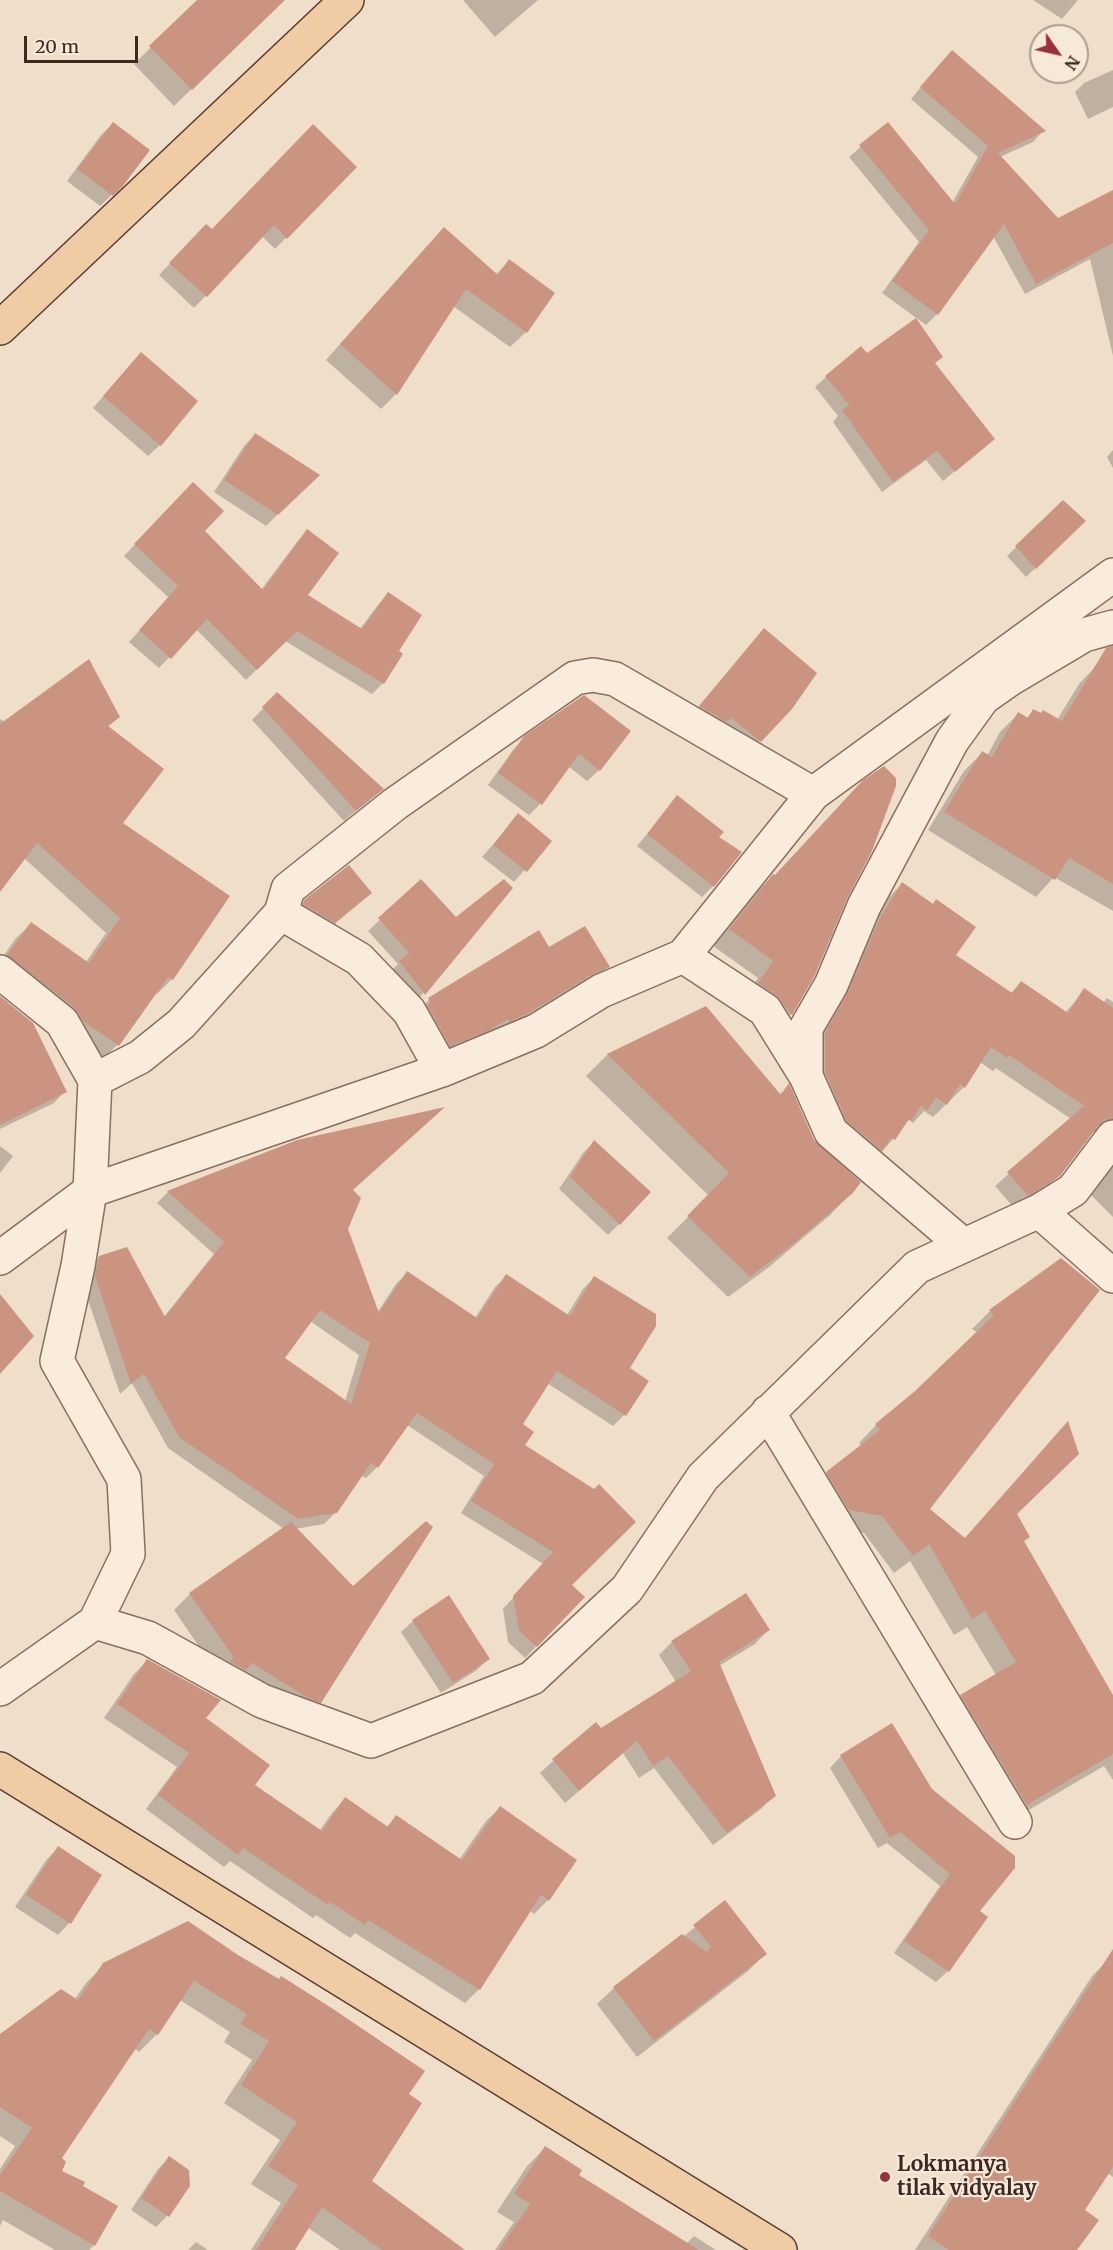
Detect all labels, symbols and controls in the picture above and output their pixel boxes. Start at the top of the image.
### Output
scale bar [27,24,141,62]
north arrow [1029,24,1089,84]
text: 20 m [35,35,79,58]
text: N [1060,52,1084,74]
place label: Lokmanya tilak vidyalay [897,2152,1037,2202]
marker: Lokmanya tilak vidyalay [878,2170,892,2184]

